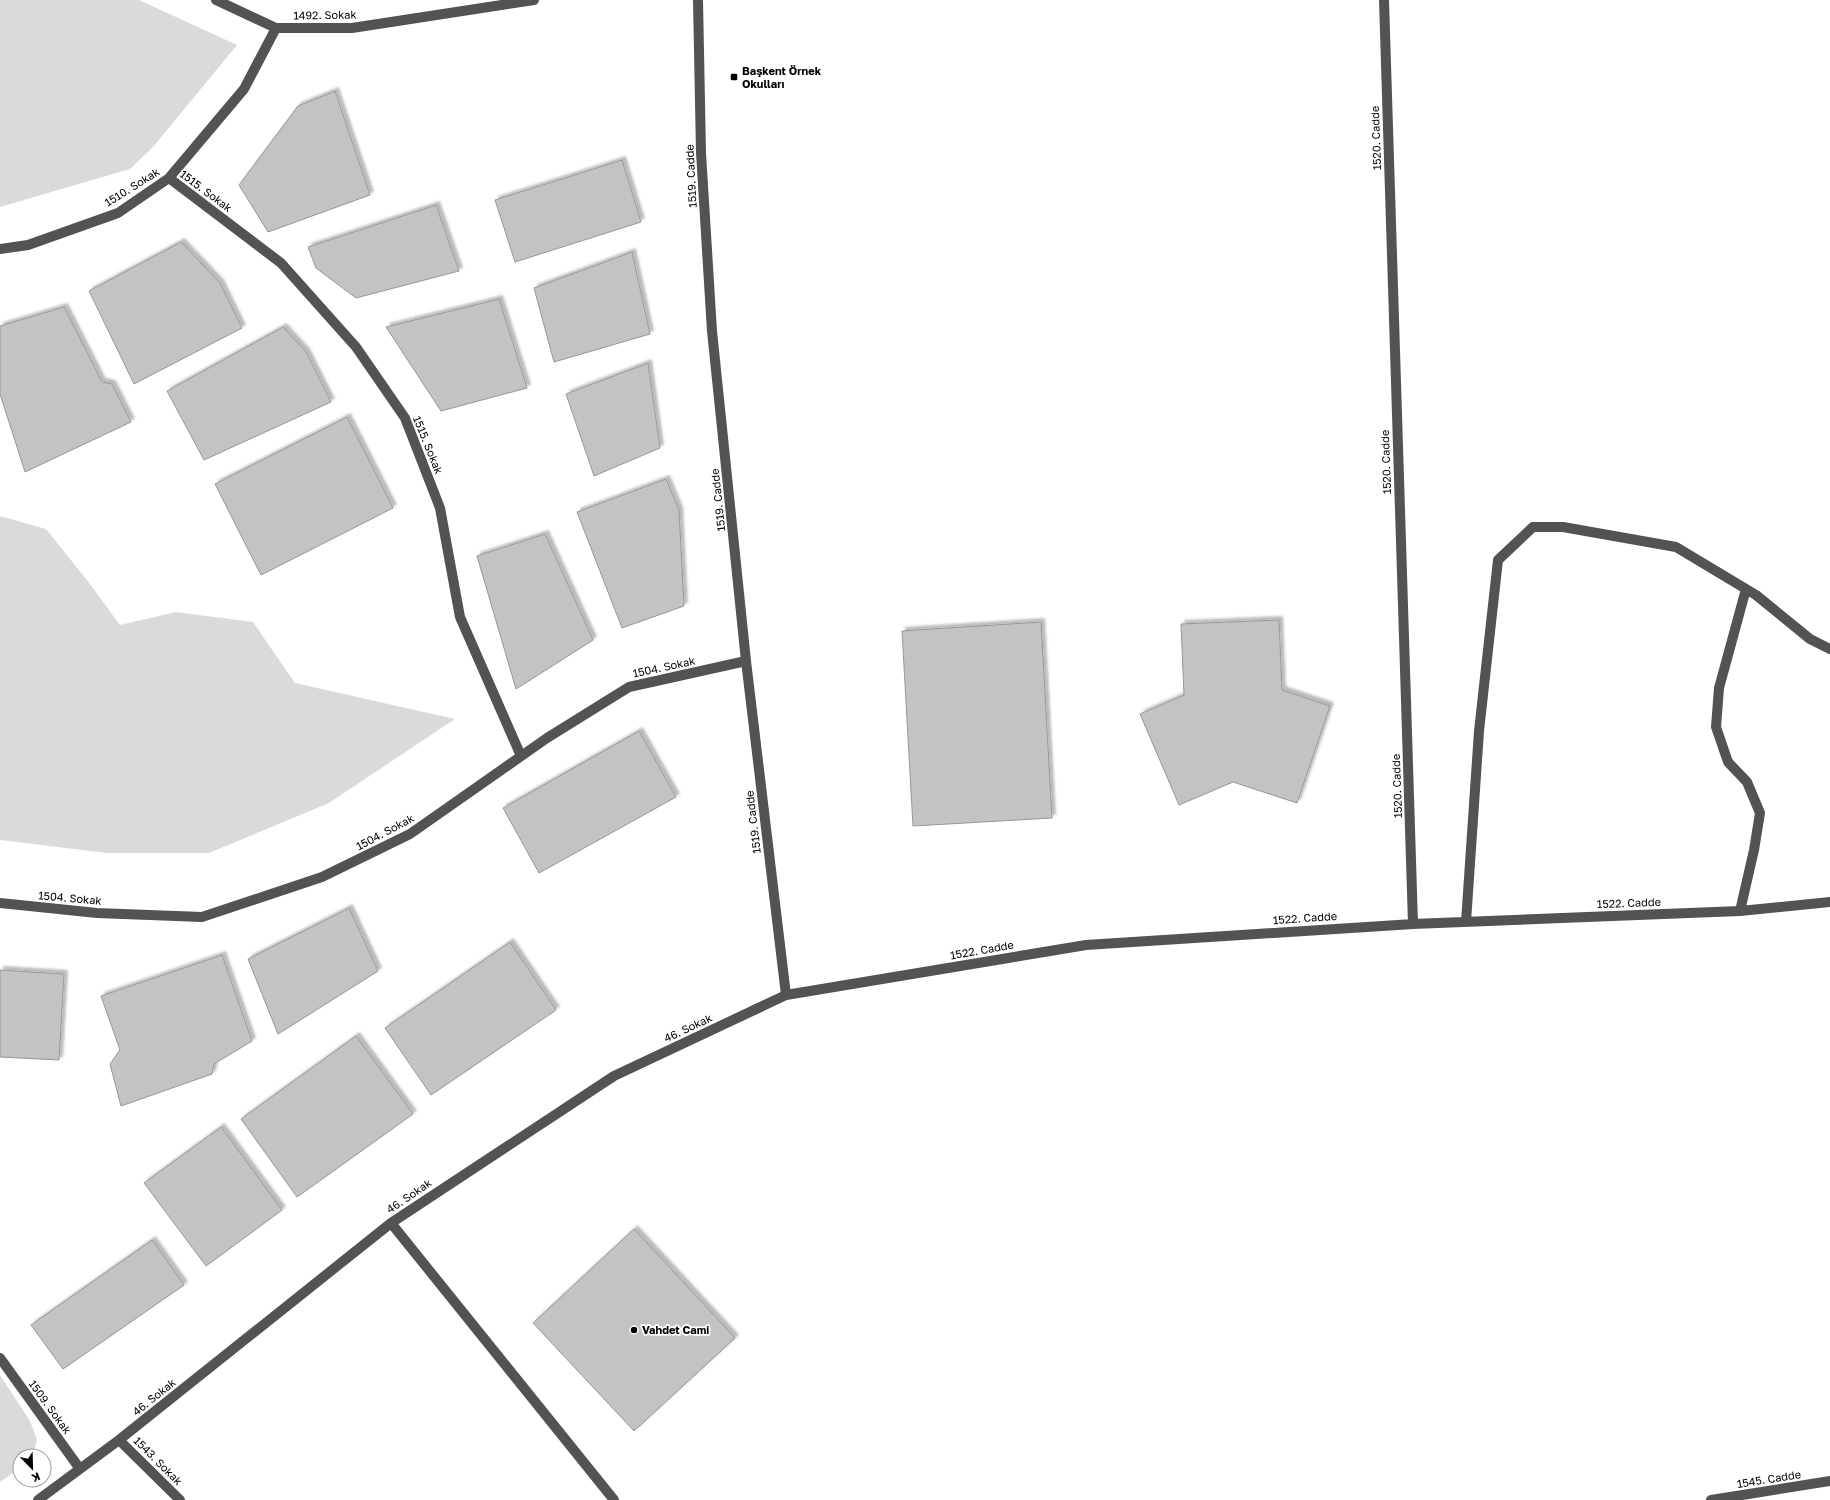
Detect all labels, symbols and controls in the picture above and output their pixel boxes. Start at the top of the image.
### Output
street label: 1492. Sokak [293,7,357,22]
place label: Başkent Örnek Okulları [742,64,822,90]
marker: Başkent Örnek Okulları [729,72,739,82]
street label: 1520. Cadde [1368,106,1383,171]
street label: 1519. Cadde [682,144,699,208]
street label: 1510. Sokak [102,165,162,209]
street label: 1515. Sokak [178,167,235,214]
street label: 1515. Sokak [411,414,446,476]
street label: 1520. Cadde [1378,430,1393,495]
street label: 1519. Cadde [708,468,727,532]
street label: 1504. Sokak [631,654,696,679]
street label: 1520. Cadde [1389,754,1404,819]
street label: 1519. Cadde [742,790,763,854]
street label: 1504. Sokak [354,811,416,852]
street label: 1504. Sokak [38,888,102,907]
street label: 1522. Cadde [1597,895,1661,910]
street label: 1522. Cadde [1273,909,1337,926]
street label: 1522. Cadde [949,938,1015,961]
street label: 46. Sokak [662,1011,714,1044]
street label: 46. Sokak [384,1176,434,1215]
place label: Vahdet Cami [642,1323,709,1336]
marker: Vahdet Cami [629,1325,639,1335]
street label: 46. Sokak [130,1375,178,1418]
street label: 1509. Sokak [27,1377,74,1436]
street label: 1543. Sokak [131,1434,185,1488]
north arrow [12,1448,52,1488]
street label: 1545. Cadde [1736,1467,1802,1490]
text: K [30,1470,42,1485]

